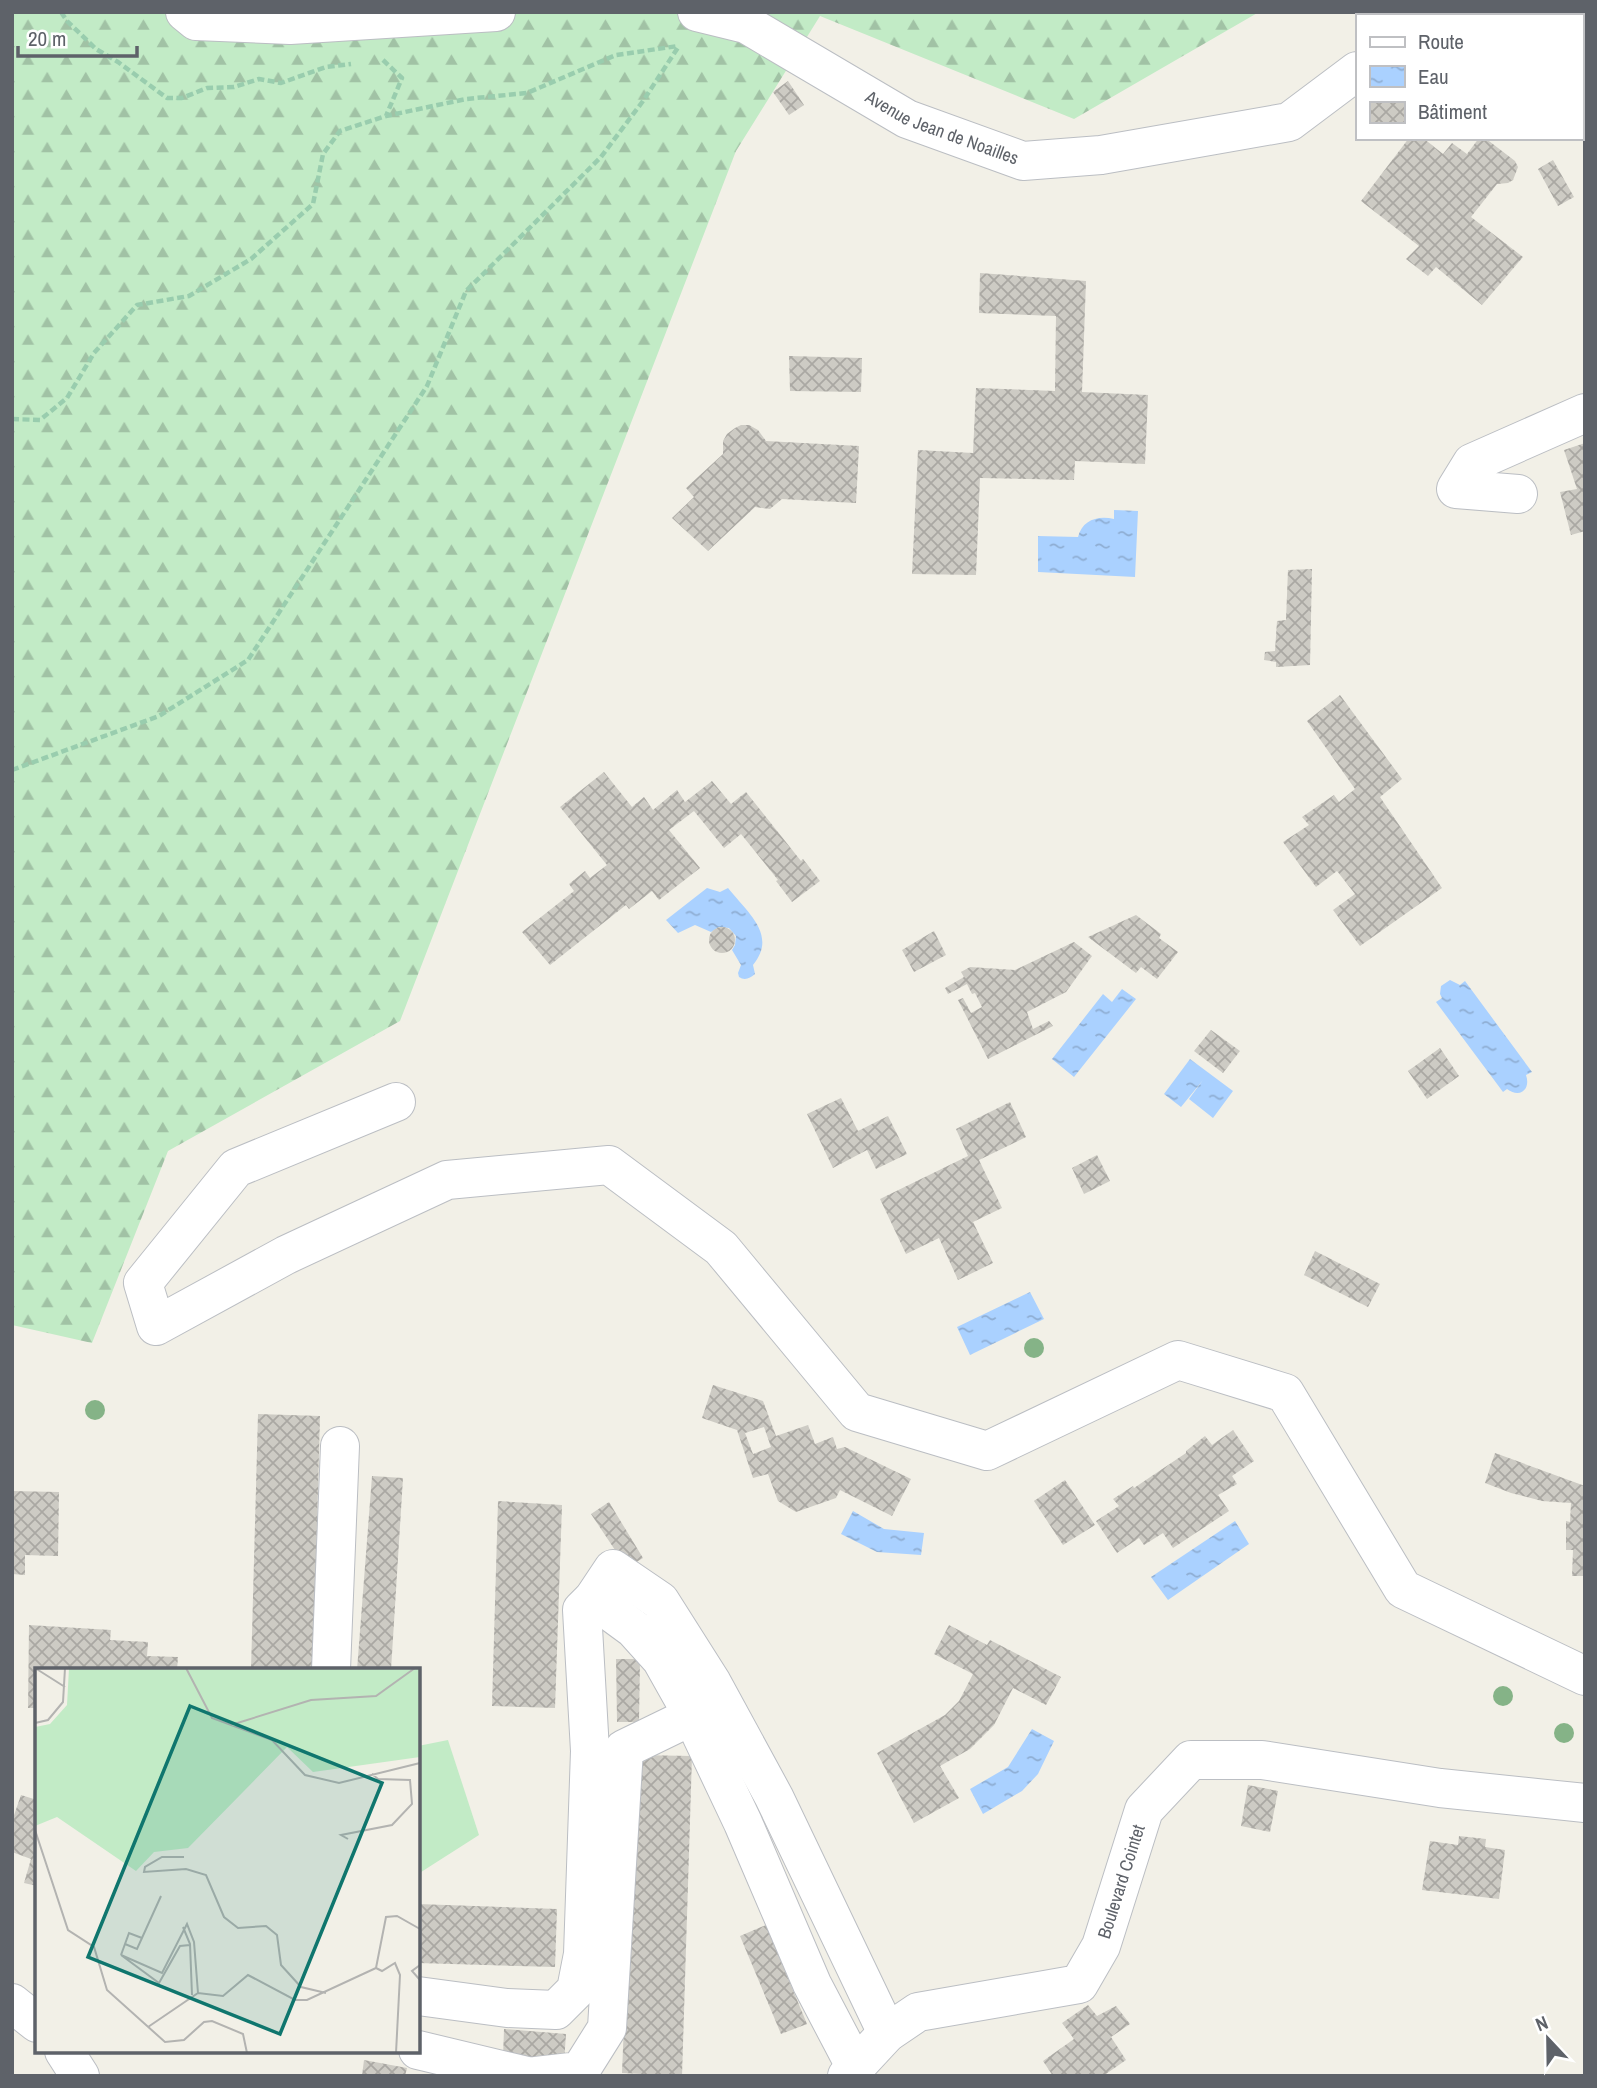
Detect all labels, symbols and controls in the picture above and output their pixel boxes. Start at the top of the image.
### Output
scale bar [18,14,136,58]
legend [1356,14,1583,140]
text: 20 m [28,24,66,53]
text: Route [1418,27,1464,56]
text: Eau [1418,62,1449,91]
street label: Avenue Jean de Noailles [860,84,1022,170]
text: Bâtiment [1418,97,1487,126]
inset map [35,1668,420,2053]
street label: Boulevard Cointet [1091,1821,1151,1942]
north arrow [1513,2004,1583,2074]
text: N [1532,2009,1552,2037]

